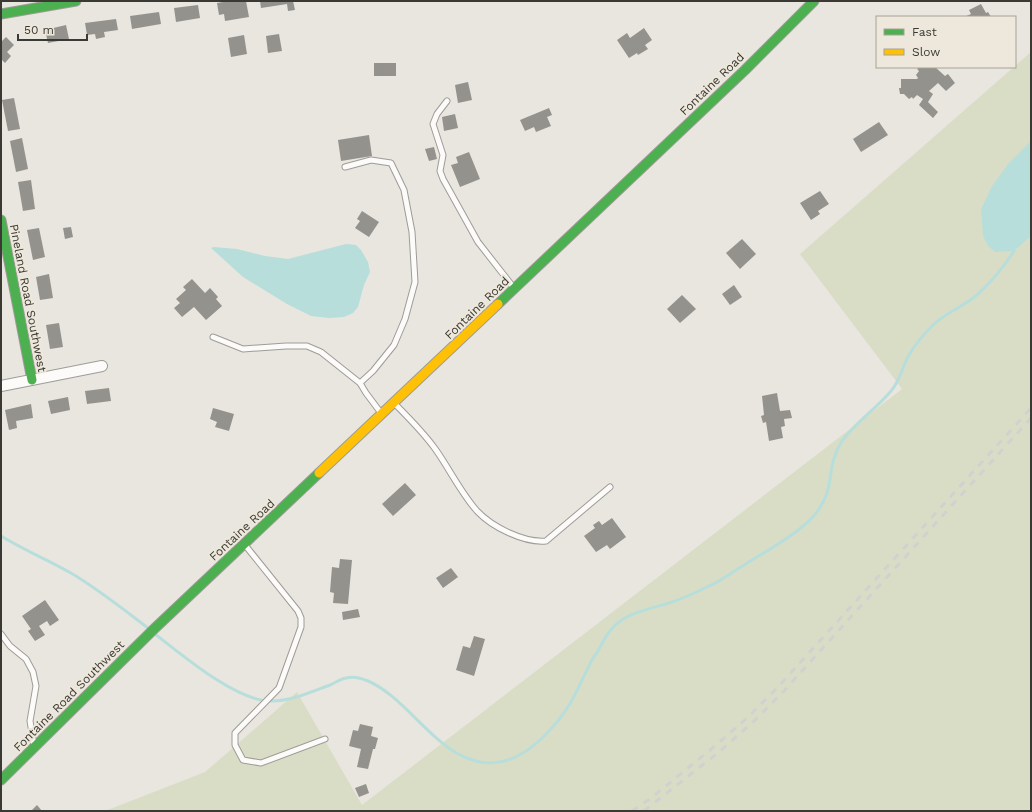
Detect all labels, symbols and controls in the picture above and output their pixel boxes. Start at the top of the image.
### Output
scale bar [18,16,87,42]
legend [876,16,1016,68]
text: 50 m [24,23,54,37]
text: Fast [912,25,937,39]
text: Slow [912,45,940,59]
street label: Fontaine Road [677,50,747,118]
street label: Pineland Road Southwest [7,223,49,373]
street label: Fontaine Road [442,274,512,342]
street label: Fontaine Road [207,496,277,564]
street label: Fontaine Road Southwest [11,638,127,754]

